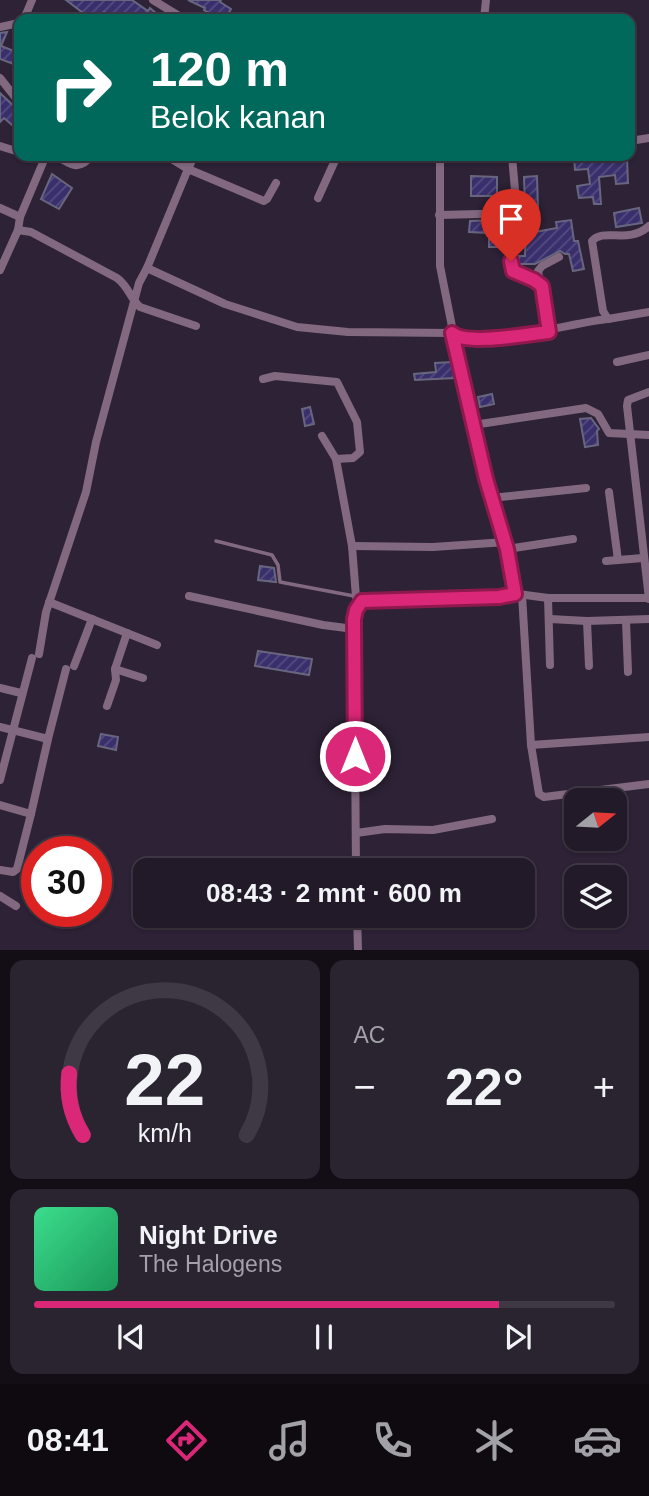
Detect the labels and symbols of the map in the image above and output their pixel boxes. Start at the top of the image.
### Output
pin [481,189,541,261]
position arrow [318,719,392,793]
north arrow [564,788,626,850]
speed limit sign: 30 [21,836,112,927]

